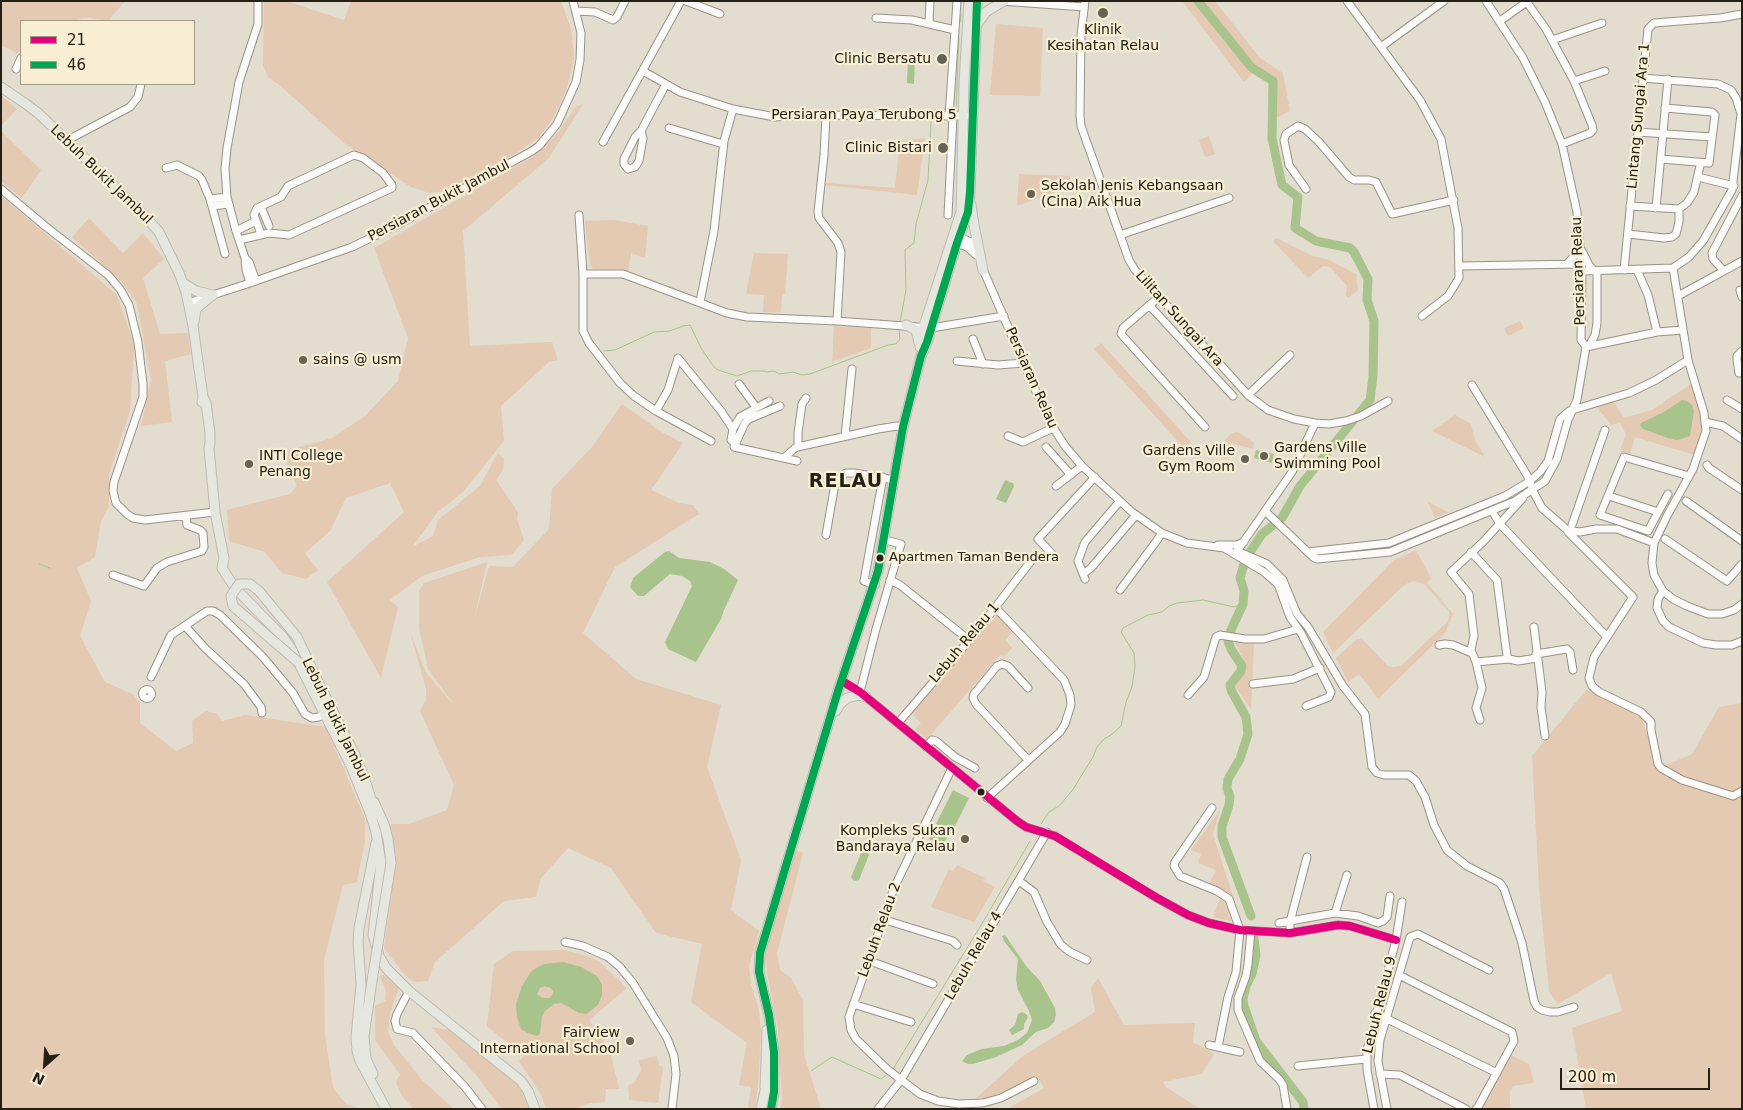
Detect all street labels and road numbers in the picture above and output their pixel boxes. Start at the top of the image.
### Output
street label: Lintang Sungai Ara 1 [1624,42,1654,190]
street label: Persiaran Paya Terubong 5 [771,107,957,123]
street label: Lebuh Bukit Jambul [46,122,156,228]
street label: Persiaran Bukit Jambul [365,156,513,246]
street label: Persiaran Relau [1569,216,1589,326]
street label: Lilitan Sungai Ara [1132,268,1226,370]
street label: Persiaran Relau [1001,325,1061,431]
street label: Lebuh Relau 1 [927,599,1003,687]
street label: Lebuh Bukit Jambul [298,655,372,785]
street label: Lebuh Relau 2 [855,880,905,980]
street label: Lebuh Relau 4 [942,909,1006,1003]
street label: Lebuh Relau 9 [1360,955,1400,1055]

